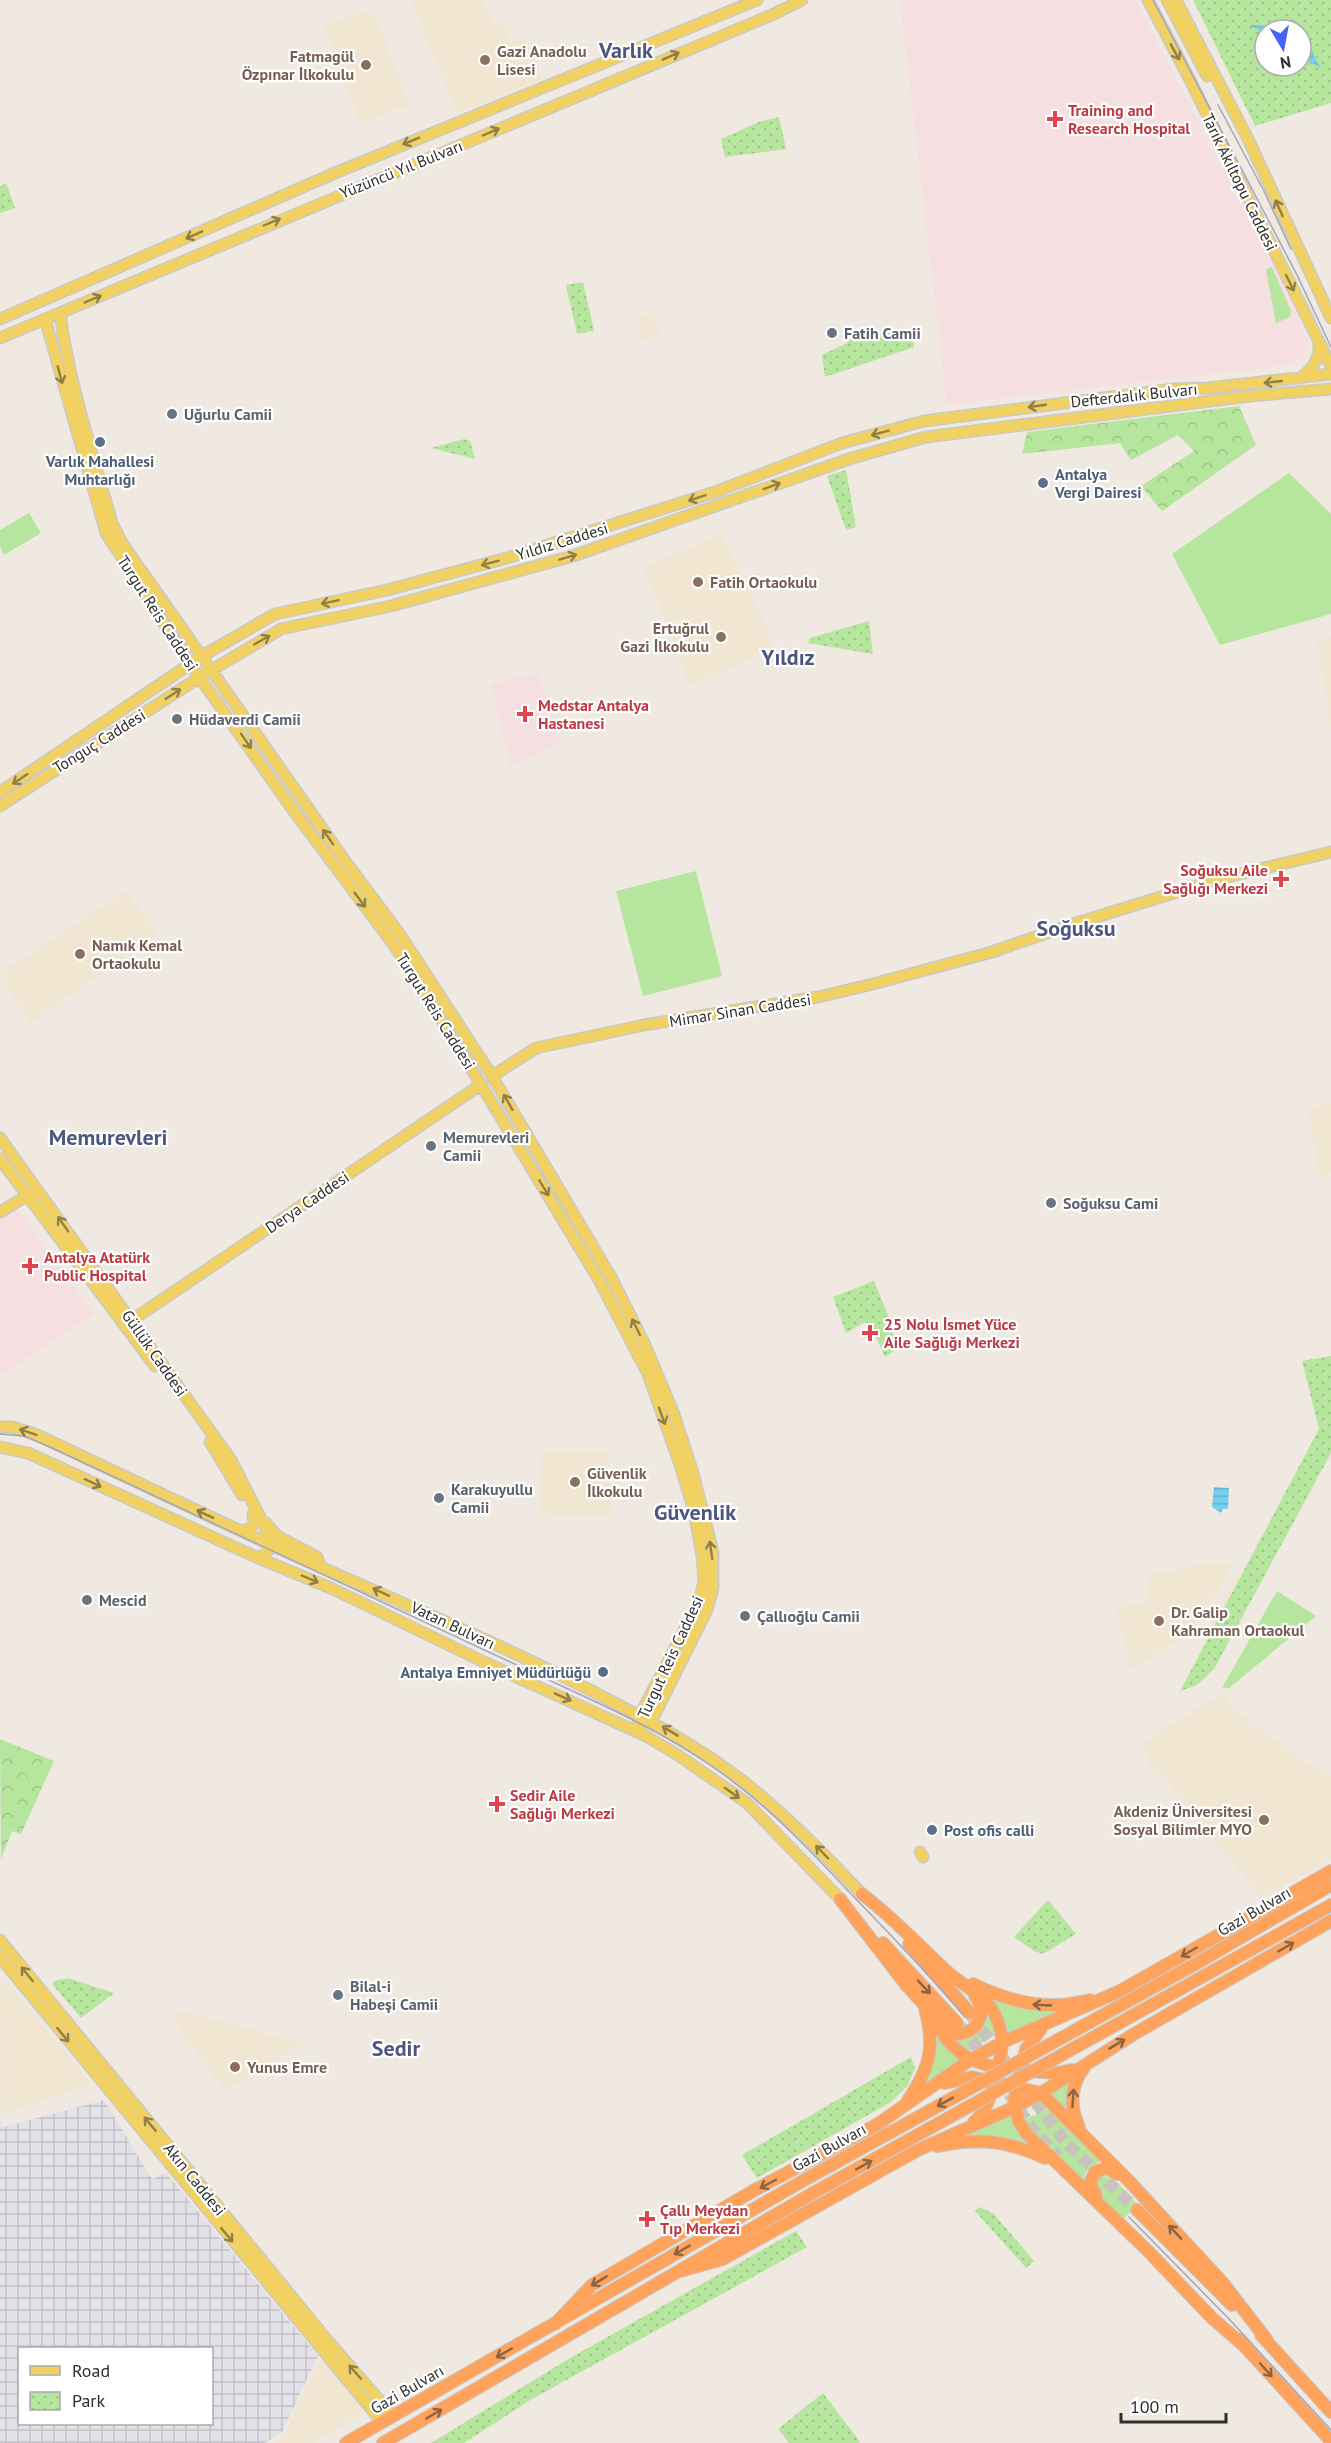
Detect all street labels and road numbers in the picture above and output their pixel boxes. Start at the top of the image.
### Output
street label: Tarık Akıltopu Caddesi [1198,110,1282,254]
street label: Yüzüncü Yıl Bulvarı [337,135,465,203]
street label: Defterdalık Bulvarı [1070,378,1198,412]
street label: Yıldız Caddesi [514,518,610,564]
street label: Turgut Reis Caddesi [113,552,203,674]
street label: Tonguç Caddesi [49,705,149,777]
street label: Turgut Reis Caddesi [392,949,480,1073]
street label: Mimar Sinan Caddesi [668,989,812,1031]
street label: Derya Caddesi [261,1167,353,1237]
street label: Güllük Caddesi [118,1306,192,1400]
street label: Turgut Reis Caddesi [633,1592,707,1722]
street label: Vatan Bulvarı [407,1596,498,1653]
street label: Gazi Bulvarı [1214,1882,1294,1940]
street label: Gazi Bulvarı [789,2119,869,2175]
street label: Akın Caddesi [160,2139,230,2219]
street label: Gazi Bulvarı [367,2360,447,2418]

